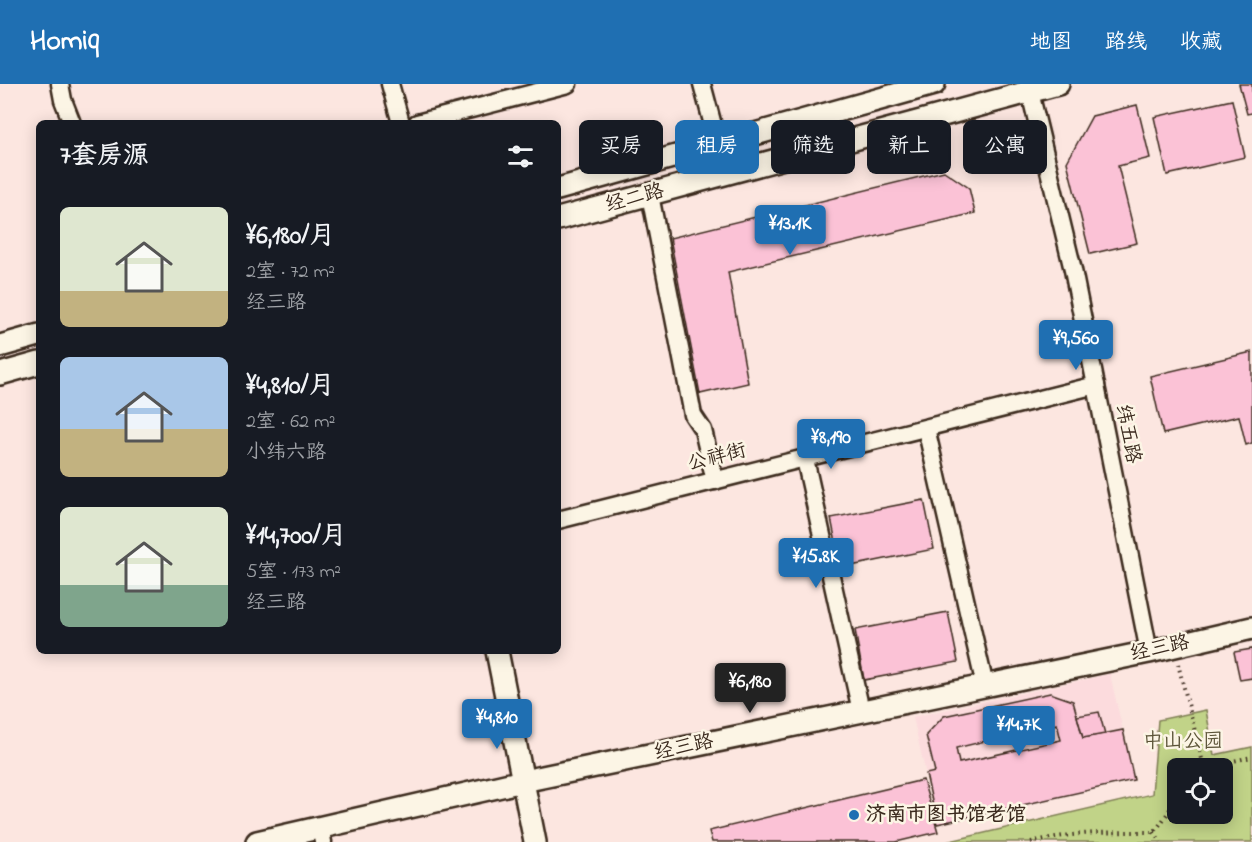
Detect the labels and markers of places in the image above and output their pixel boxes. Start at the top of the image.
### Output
pin: ¥13.1K [741,205,839,256]
pin: ¥9,560 [1027,320,1125,371]
pin: ¥8,190 [782,419,880,470]
pin: ¥15.8K [767,538,865,589]
pin: ¥6,180 [701,663,799,714]
pin: ¥4,810 [448,699,546,750]
pin: ¥14.7K [970,706,1068,757]
place label: 济南市图书馆老馆 [866,801,1026,830]
marker: 济南市图书馆老馆 [847,808,861,822]

